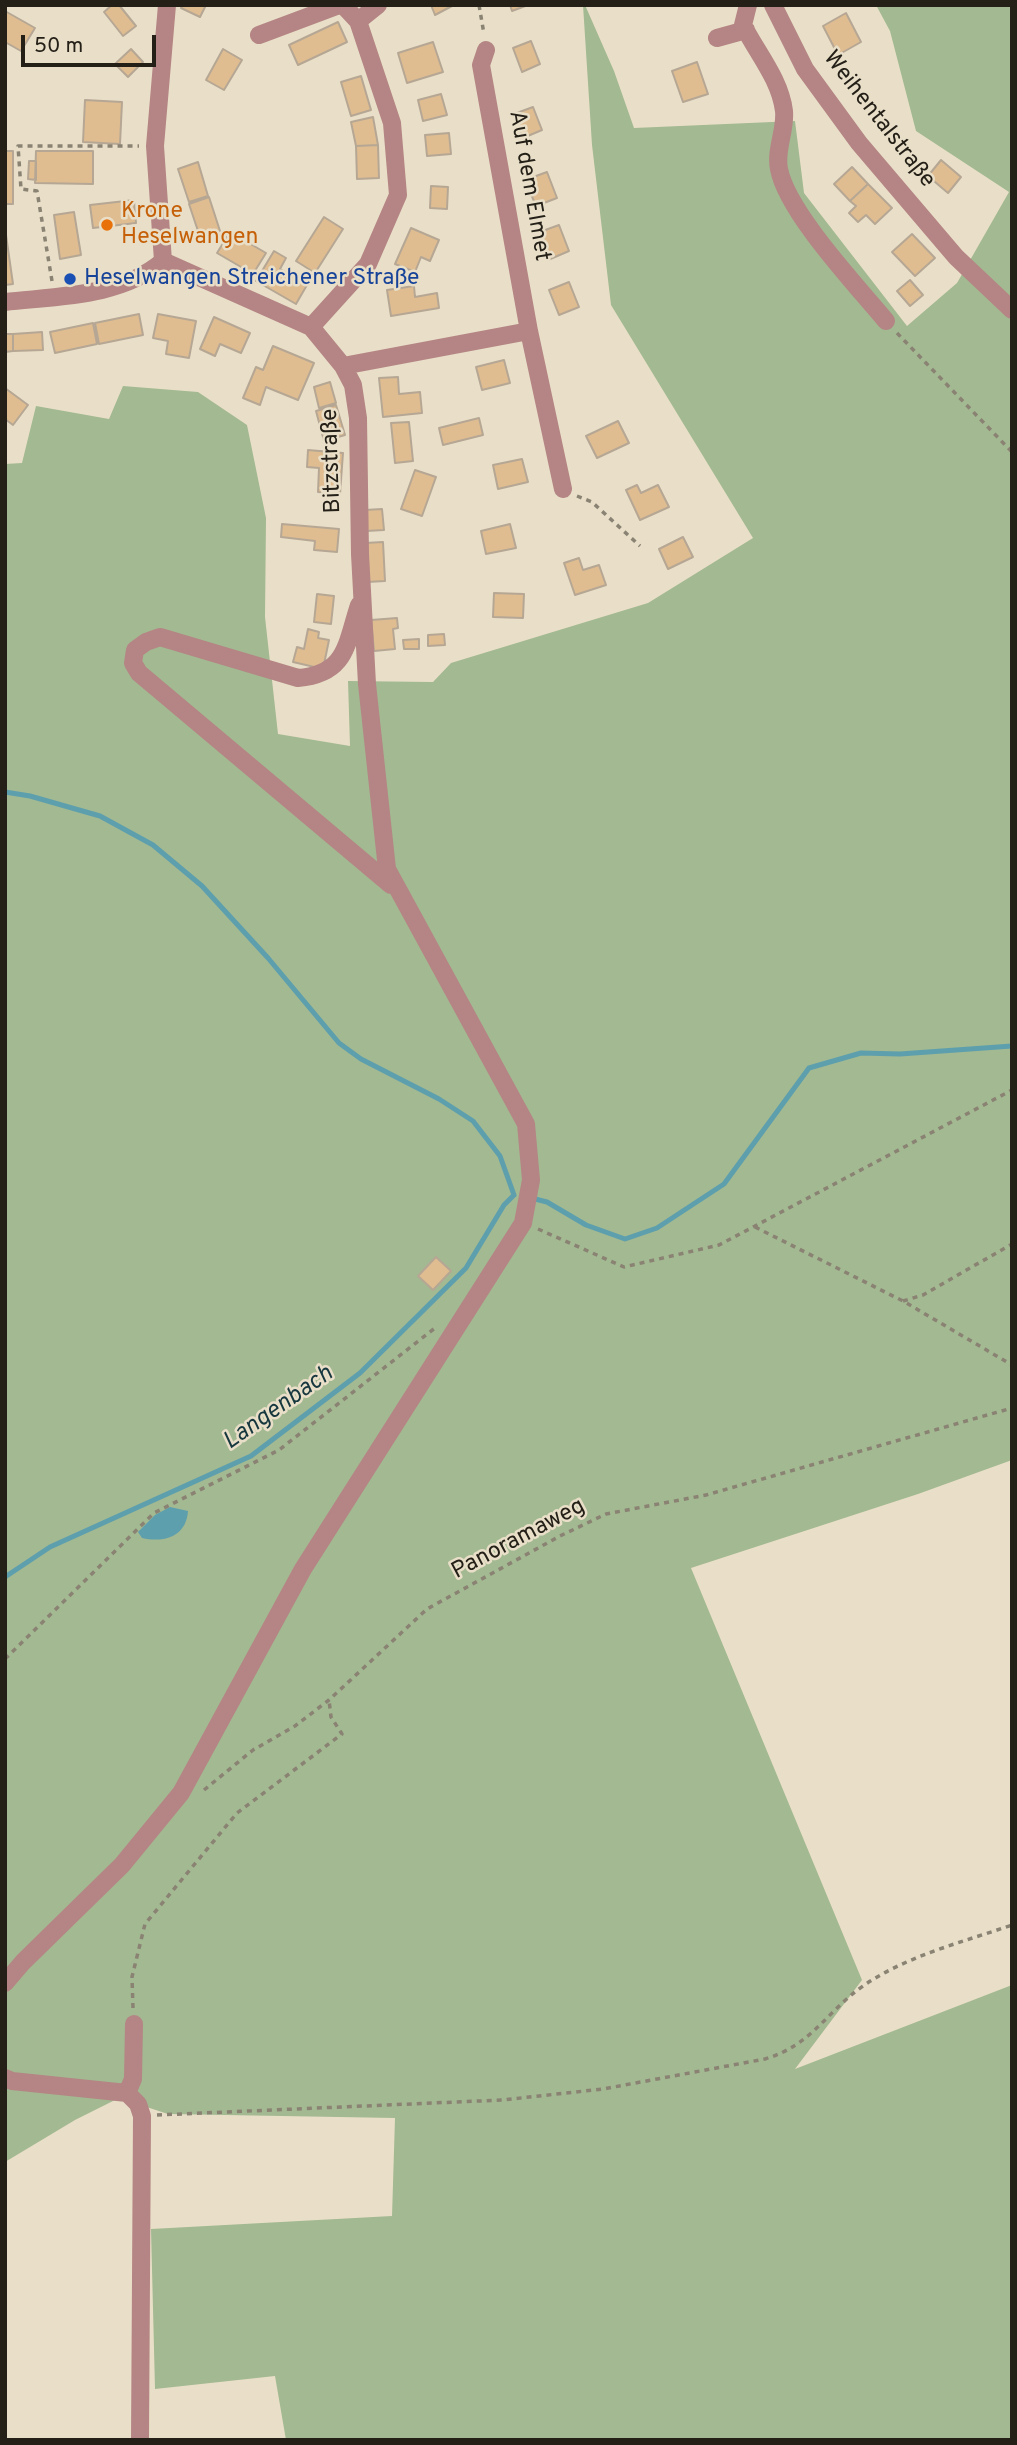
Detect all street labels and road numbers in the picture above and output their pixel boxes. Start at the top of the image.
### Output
street label: Weihentalstraße [816,46,940,194]
street label: Auf dem Elmet [501,109,555,263]
street label: Bitzstraße [317,408,349,514]
street label: Panoramaweg [448,1493,590,1587]

